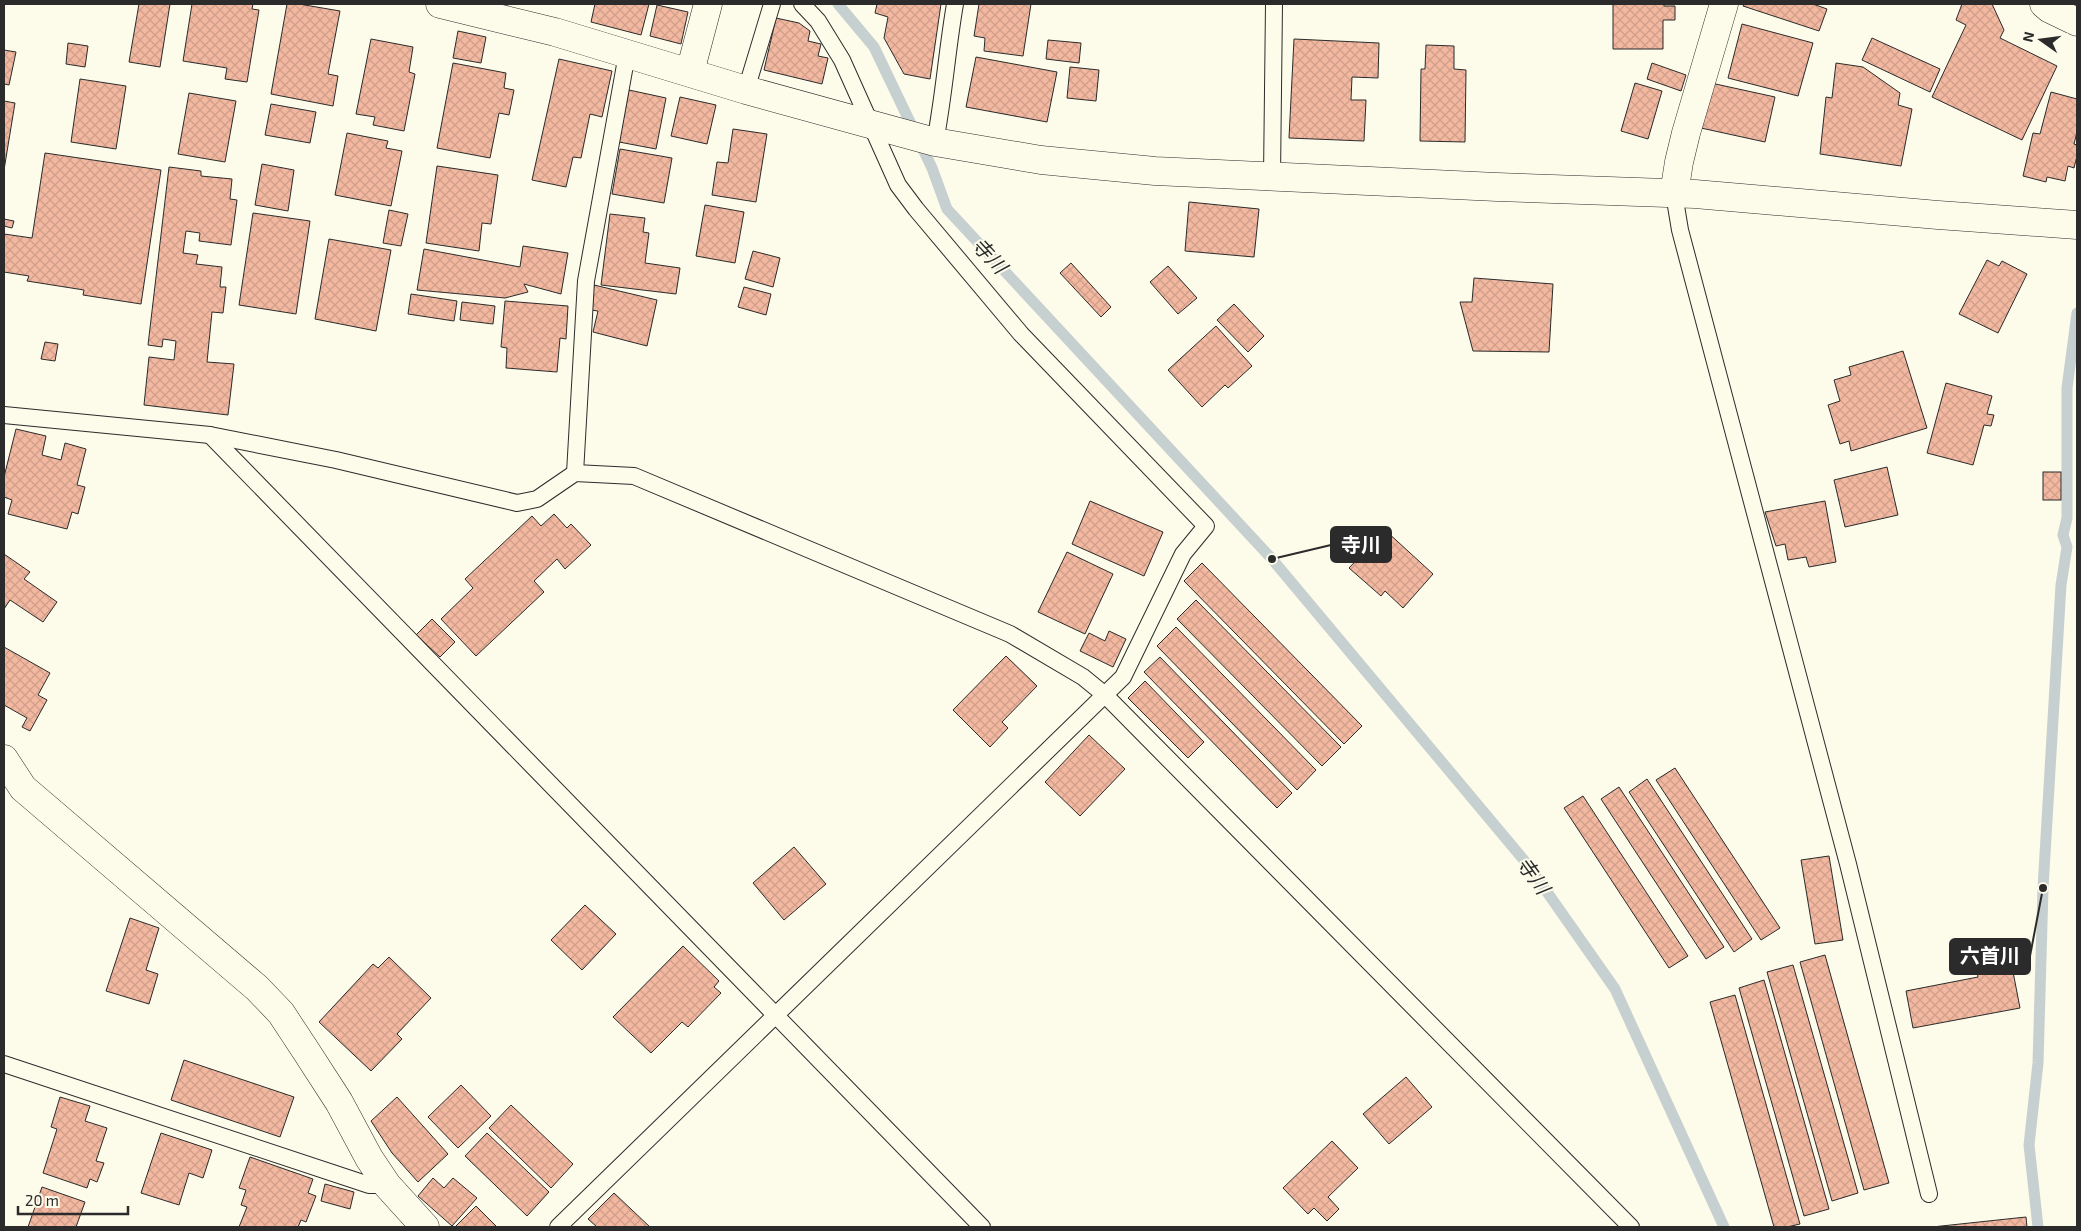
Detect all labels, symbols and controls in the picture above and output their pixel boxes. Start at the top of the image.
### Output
north arrow [2016,15,2066,65]
text: N [2018,30,2037,44]
water label: 寺川 [968,232,1014,279]
callout: 寺川 [1331,527,1391,562]
text: 寺川 [1341,532,1381,556]
water label: 寺川 [1513,852,1557,900]
callout: 六首川 [1950,939,2030,974]
text: 六首川 [1960,943,2020,967]
scale bar [18,1184,128,1216]
text: 20 m [25,1191,59,1209]

